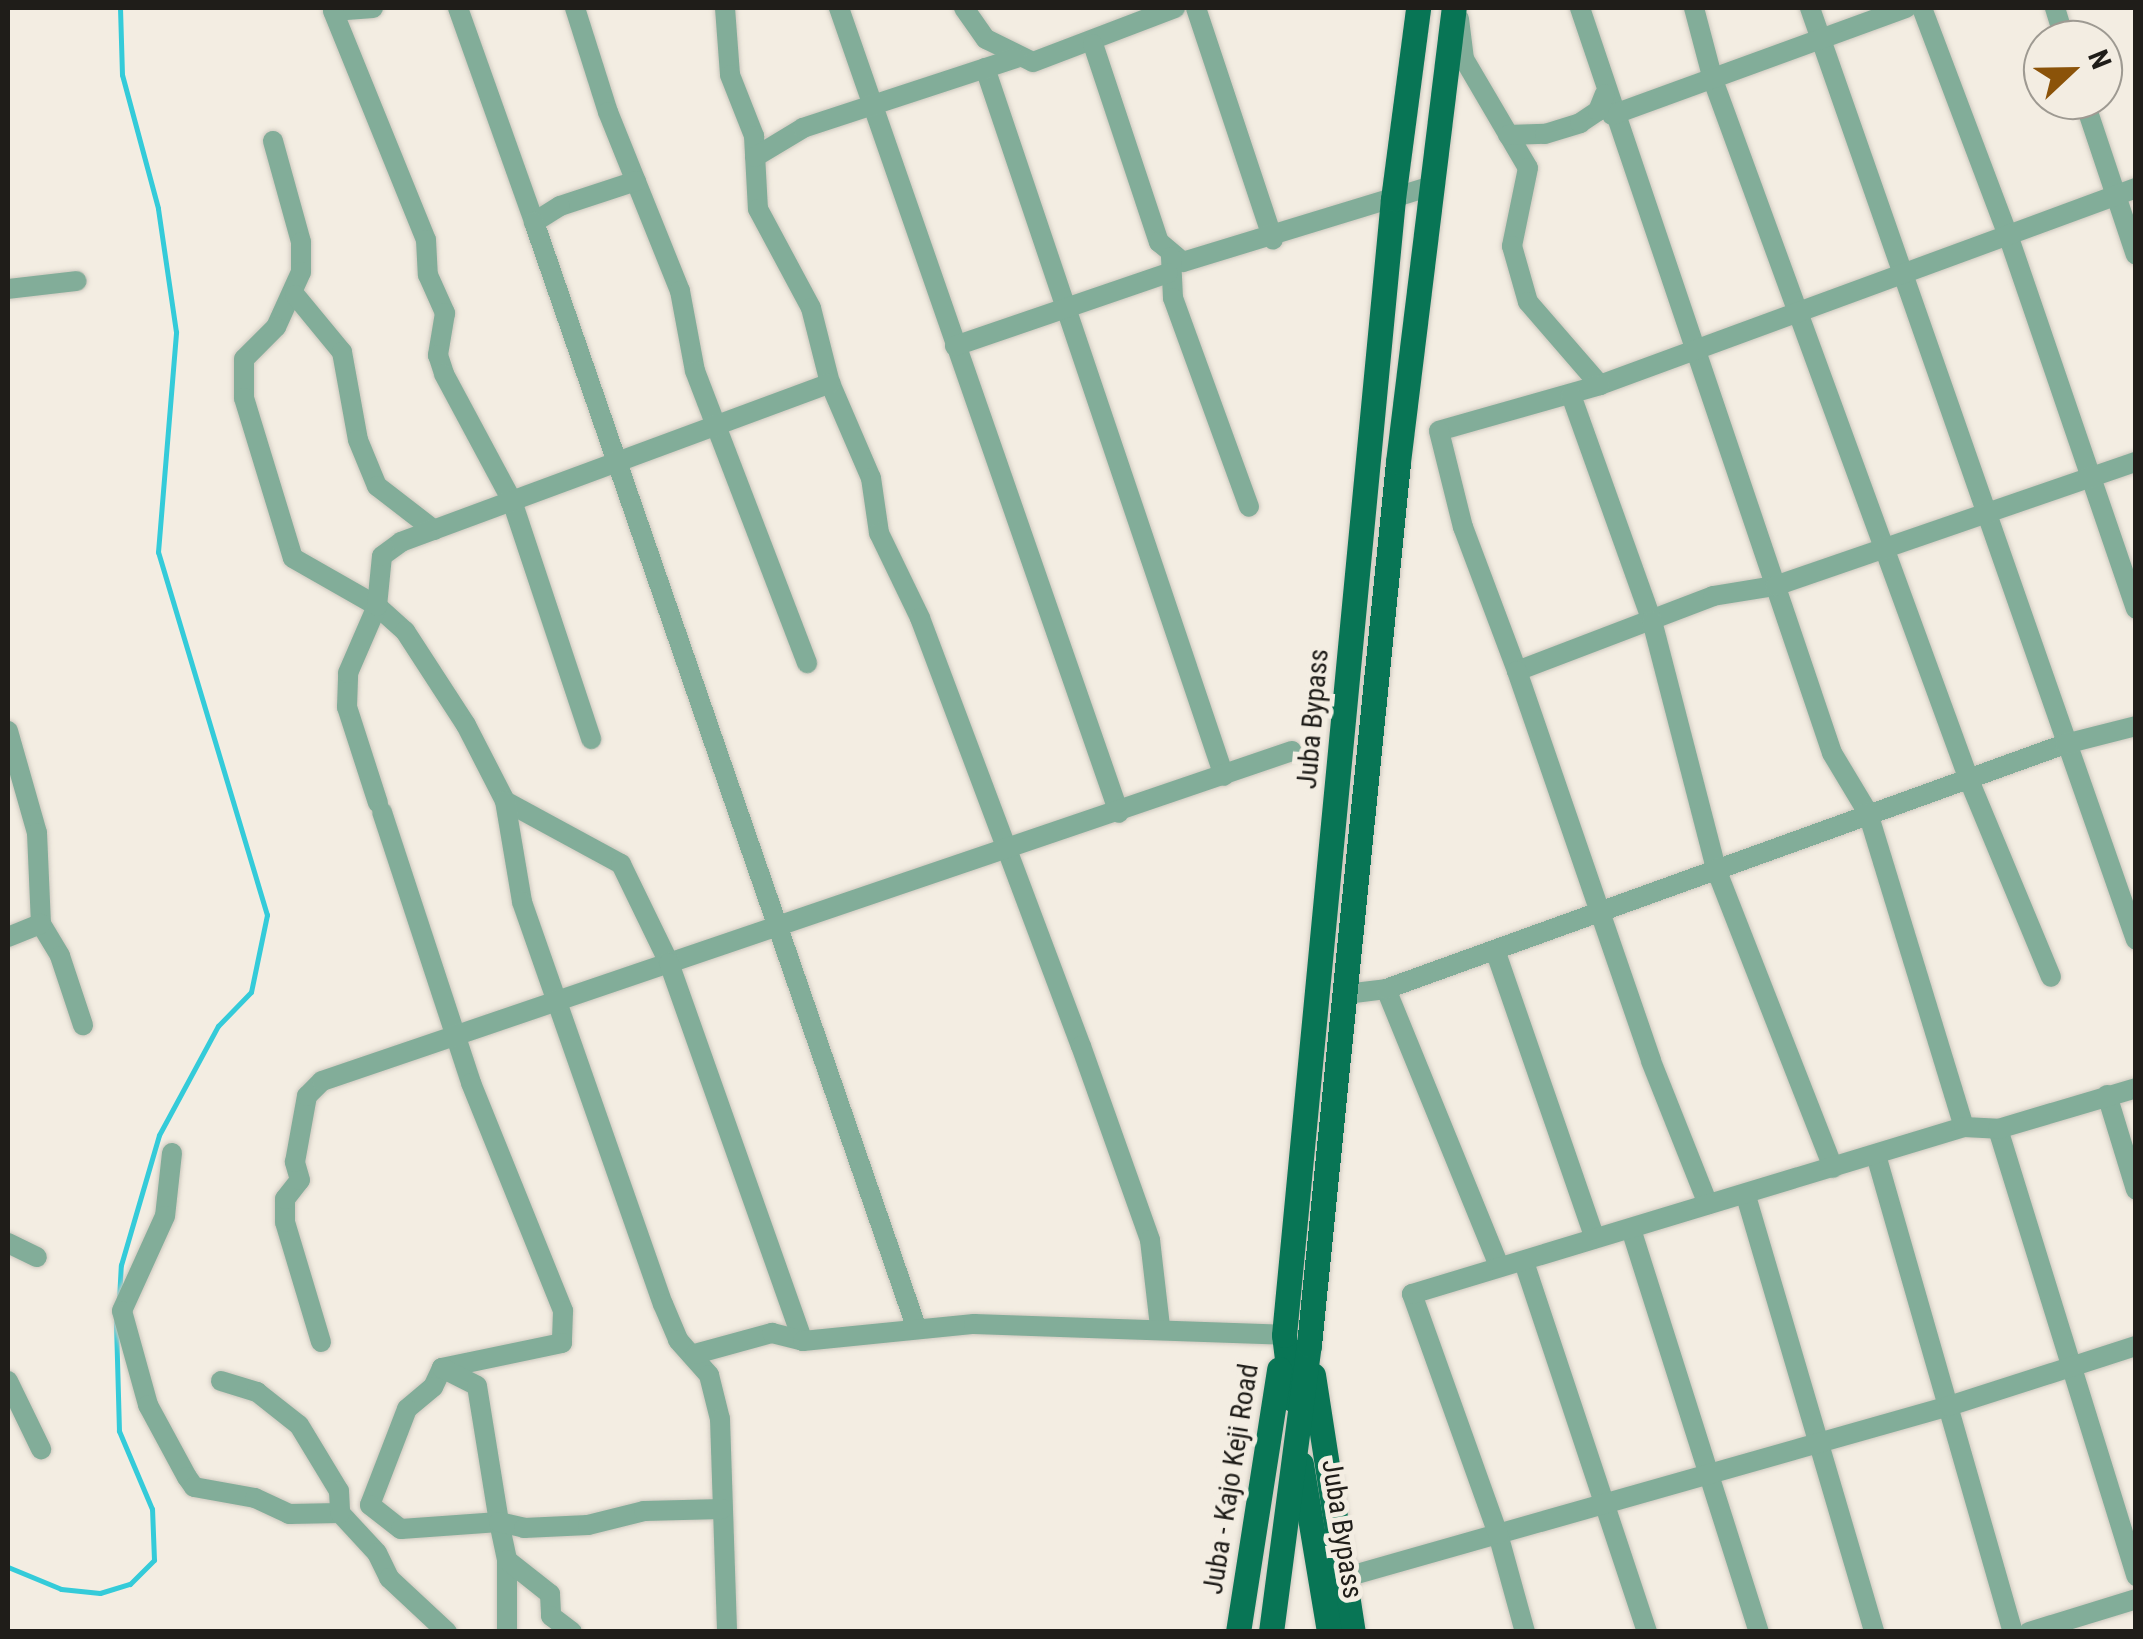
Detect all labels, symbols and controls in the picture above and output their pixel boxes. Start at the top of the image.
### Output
north arrow [2023,20,2123,120]
text: N [2081,45,2118,73]
street label: Juba Bypass [1290,648,1336,790]
street label: Juba - Kajo Keji Road [1196,1361,1266,1597]
street label: Juba Bypass [1314,1457,1370,1601]

